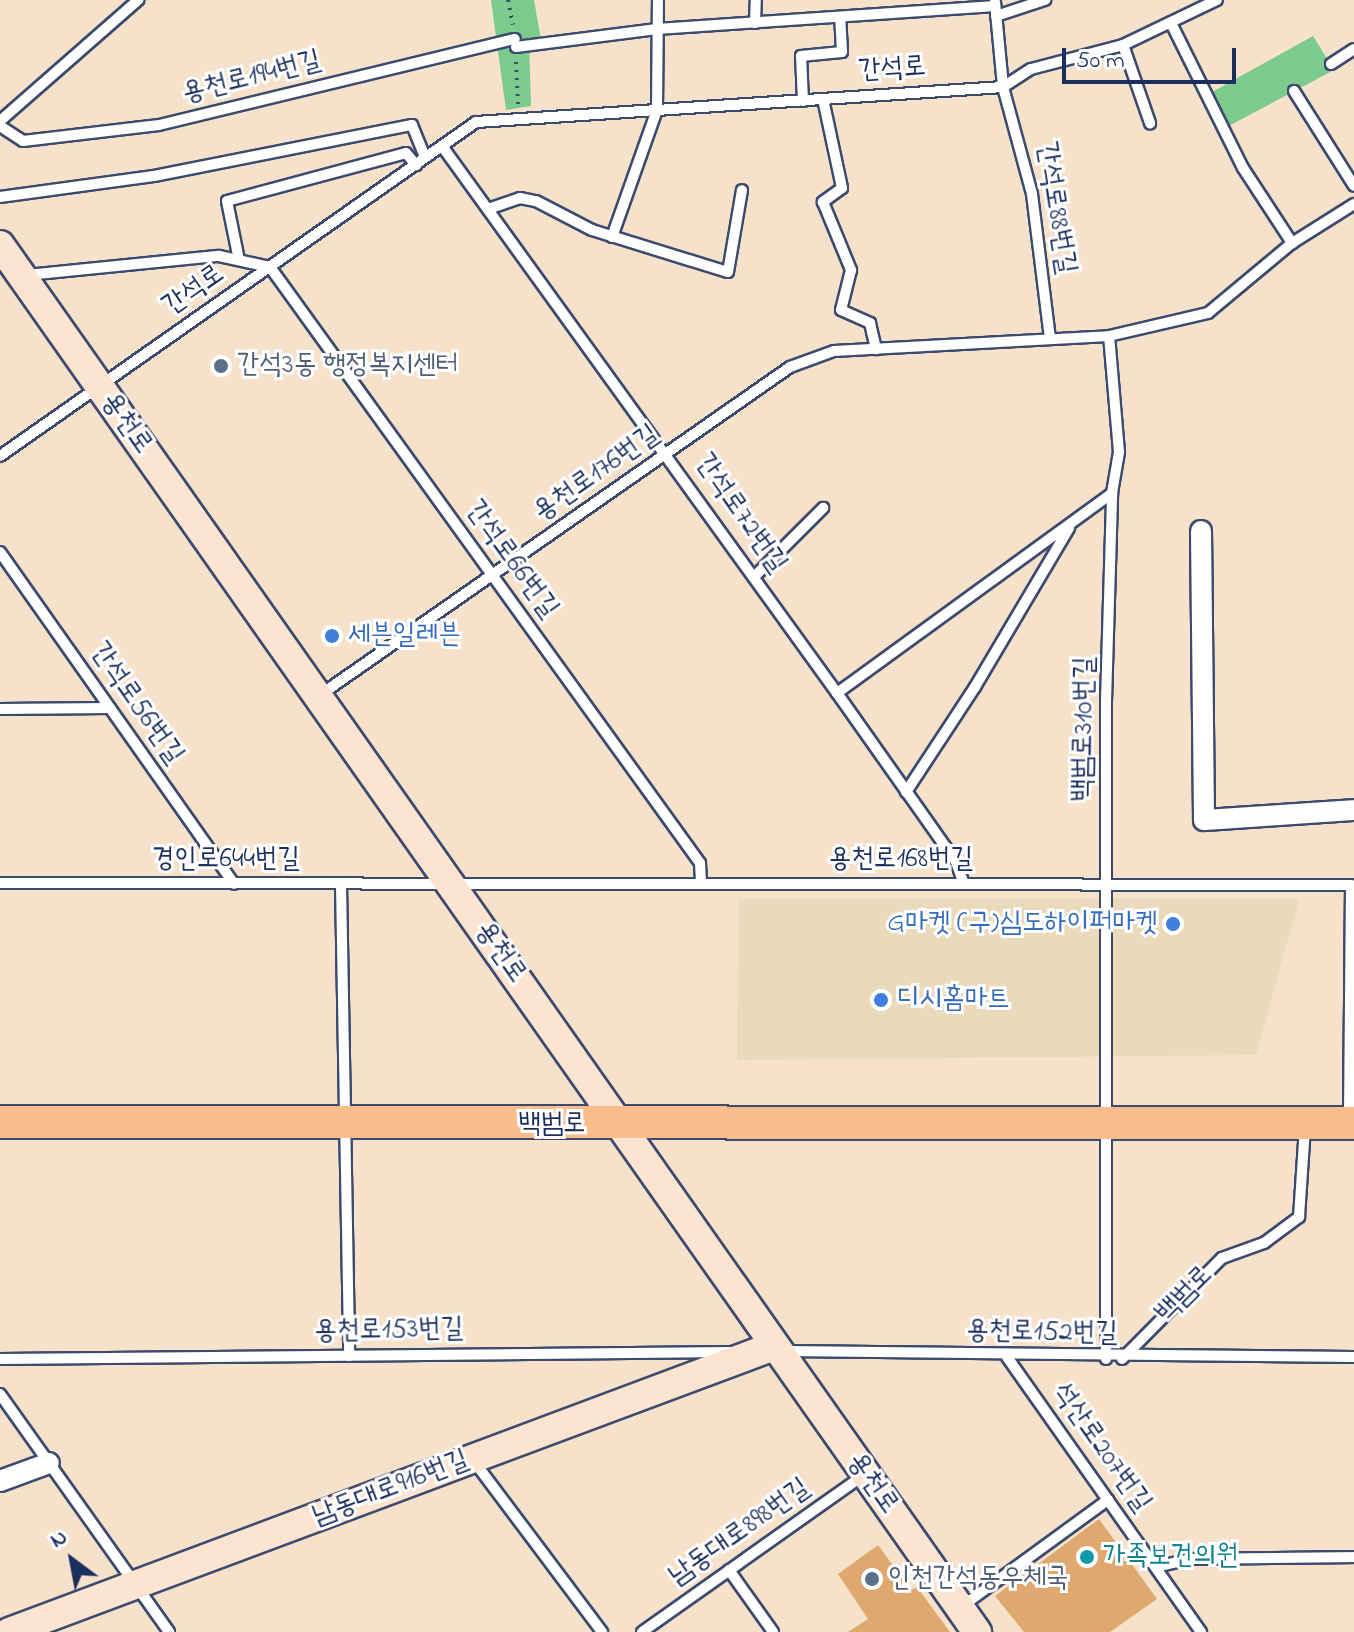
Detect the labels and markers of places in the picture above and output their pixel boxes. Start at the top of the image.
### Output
place label: 간석3동 행정복지센터 [237,349,458,383]
marker: 간석3동 행정복지센터 [212,357,230,375]
place label: 세븐일레븐 [348,619,461,653]
marker: 세븐일레븐 [323,627,341,645]
place label: G마켓 (구)심도하이퍼마켓 [887,907,1157,941]
marker: G마켓 (구)심도하이퍼마켓 [1164,915,1182,933]
place label: 디시홈마트 [897,983,1010,1017]
marker: 디시홈마트 [872,991,890,1009]
place label: 가족보건의원 [1103,1540,1238,1574]
marker: 가족보건의원 [1078,1548,1096,1566]
place label: 인천간석동우체국 [888,1562,1068,1596]
marker: 인천간석동우체국 [863,1570,881,1588]

